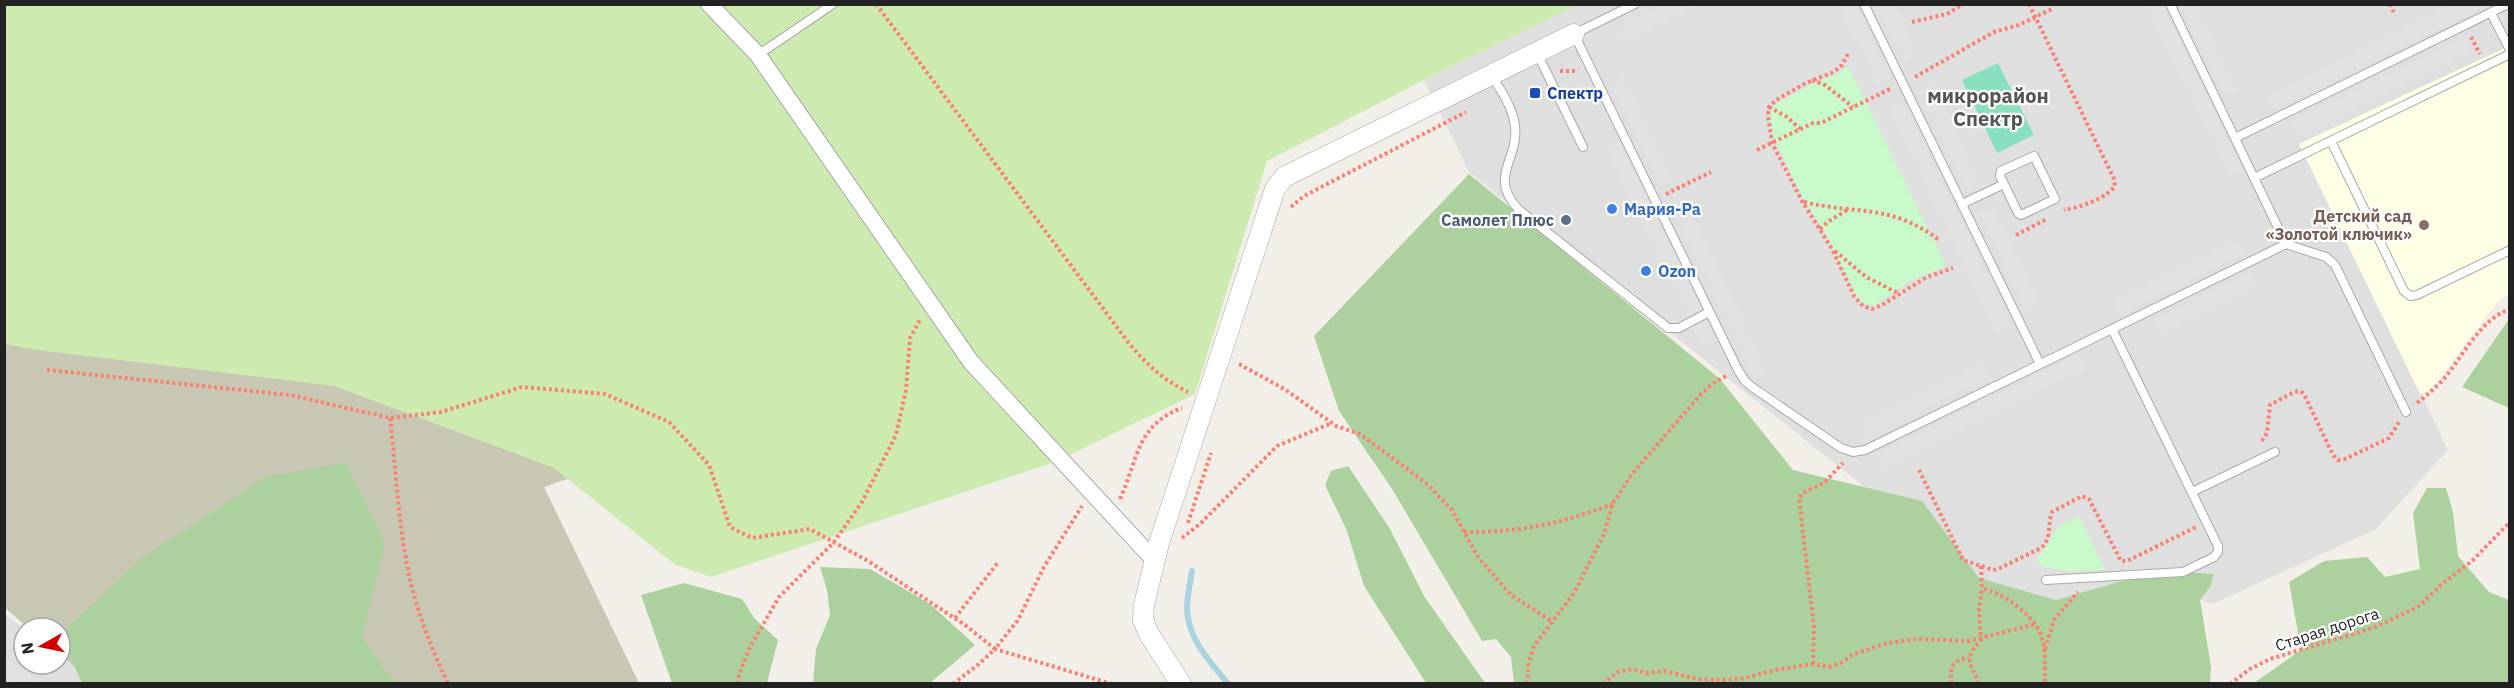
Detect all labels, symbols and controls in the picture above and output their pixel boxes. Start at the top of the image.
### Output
district label: микрорайон Спектр [1927,82,2049,132]
place label: Спектр [1547,83,1603,103]
marker: Спектр [1528,86,1542,100]
place label: Мария-Ра [1624,199,1701,219]
marker: Мария-Ра [1605,202,1619,216]
place label: Детский сад «Золотой ключик» [2266,206,2412,244]
place label: Самолет Плюс [1441,210,1554,230]
marker: Самолет Плюс [1559,213,1573,227]
marker: Детский сад «Золотой ключик» [2417,218,2431,232]
place label: Ozon [1658,261,1696,281]
marker: Ozon [1639,264,1653,278]
street label: Старая дорога [2273,603,2382,655]
north arrow [12,616,72,676]
text: N [16,641,38,656]

